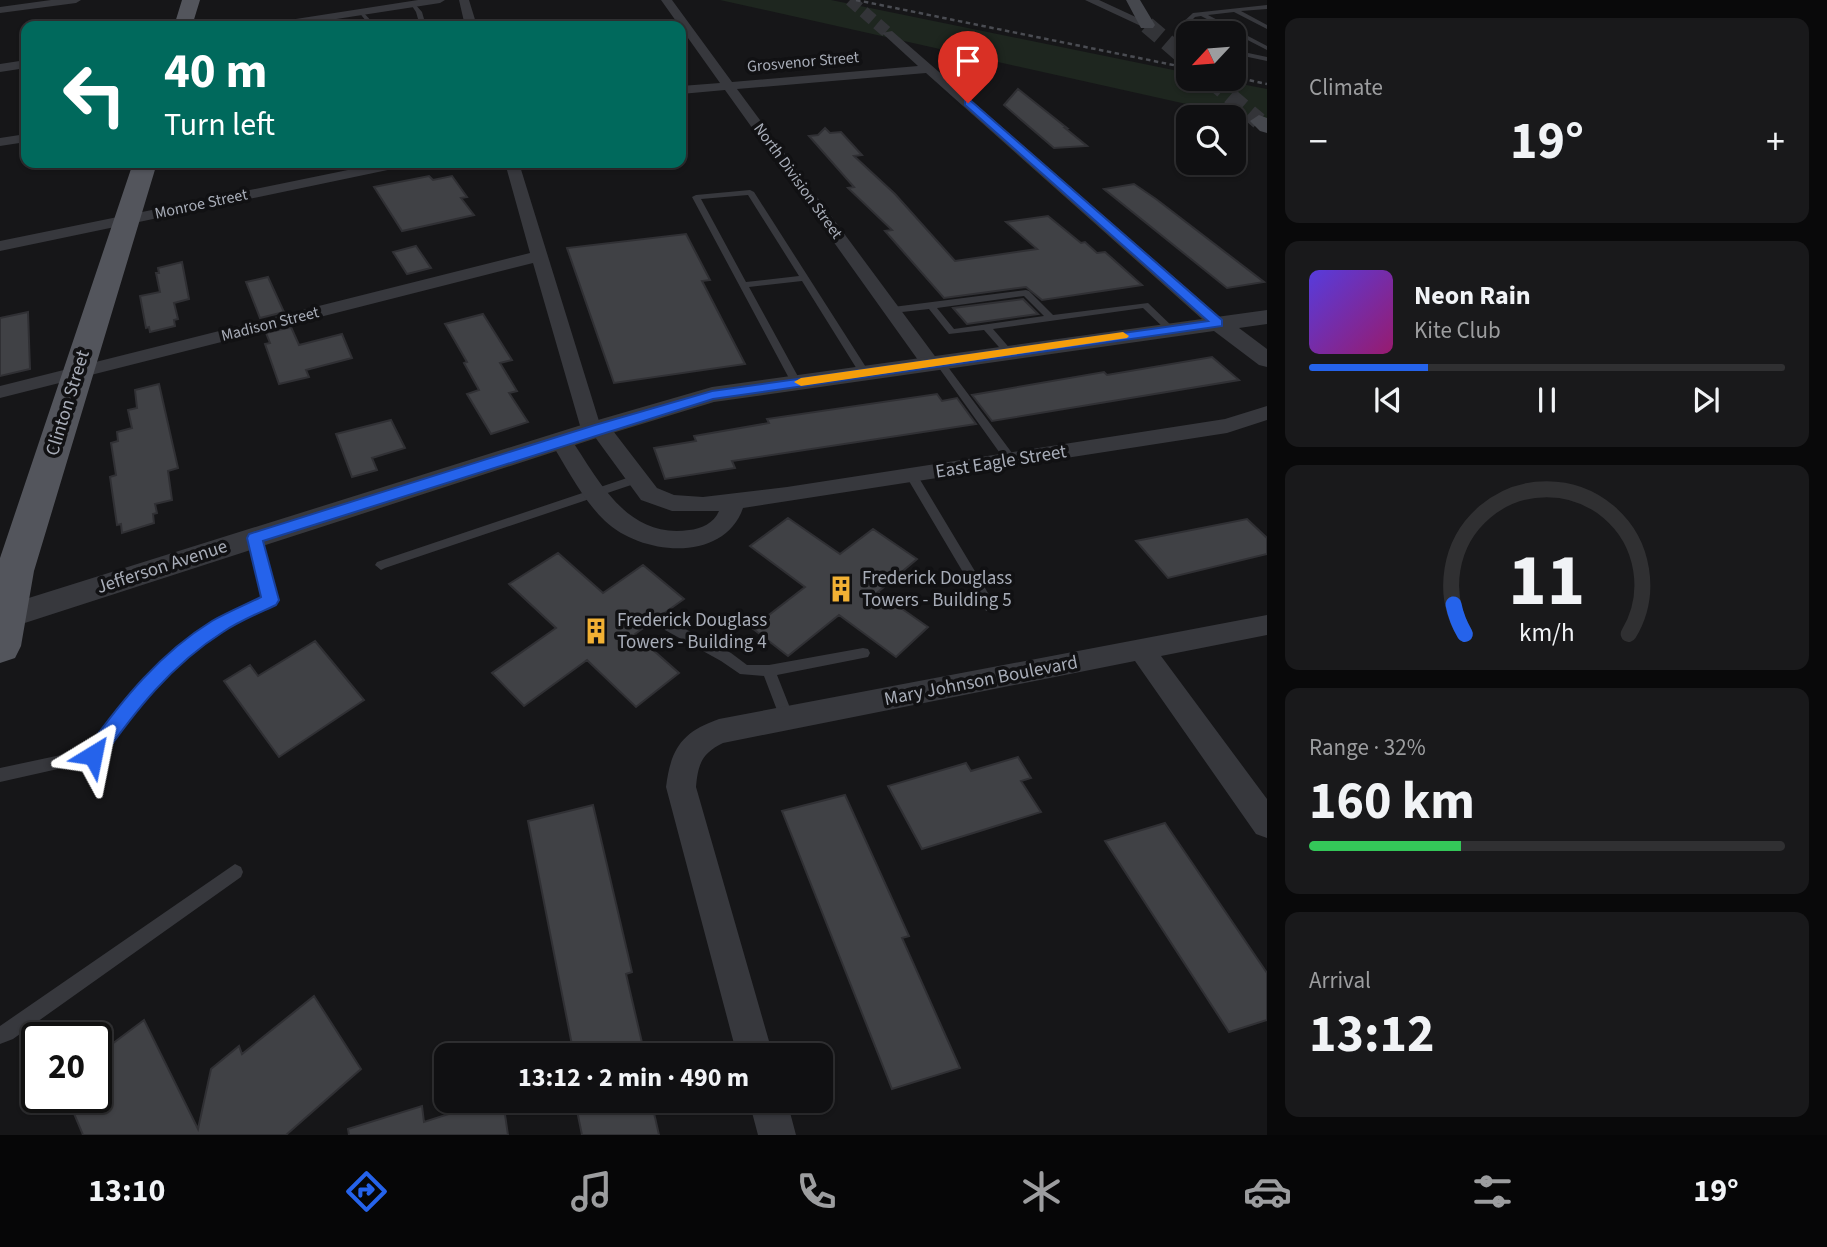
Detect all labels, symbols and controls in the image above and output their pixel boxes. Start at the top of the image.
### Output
north arrow [1176,21,1246,91]
map controls [1176,21,1246,175]
pin [938,31,998,103]
text: 40 m [164,37,268,107]
icon: arrive [949,42,987,80]
street label: Grosvenor Street [746,46,860,78]
icon: left [49,49,140,140]
text: Climate [1309,71,1383,104]
text: Turn left [164,102,275,148]
button: search [1176,105,1246,175]
text: 19° [1510,105,1584,179]
text: − [1309,115,1328,169]
text: + [1766,115,1785,169]
street label: North Division Street [748,119,848,244]
street label: Monroe Street [153,183,250,225]
text: Neon Rain [1414,277,1531,314]
street label: Madison Street [219,301,322,347]
text: Kite Club [1414,314,1501,347]
street label: Clinton Street [39,346,97,459]
icon: previous [1369,381,1407,419]
icon: pause [1528,381,1566,419]
icon: next [1687,381,1725,419]
street label: East Eagle Street [934,438,1069,486]
text: 11 [1509,529,1585,633]
street label: Jefferson Avenue [93,533,231,601]
place label: Frederick Douglass Towers - Building 5 [862,565,1012,614]
building icon: Frederick Douglass Towers - Building 5 [826,574,856,604]
place label: Frederick Douglass Towers - Building 4 [617,607,767,656]
text: km/h [1519,614,1575,650]
building icon: Frederick Douglass Towers - Building 4 [581,616,611,646]
street label: Mary Johnson Boulevard [882,649,1080,713]
position arrow [56,718,130,792]
text: Range · 32% [1309,731,1426,764]
text: 160 km [1309,765,1475,839]
text: Arrival [1309,964,1371,997]
text: 13:12 [1309,998,1434,1072]
speed limit sign: 20 [21,1022,112,1113]
text: 13:12 · 2 min · 490 m [518,1059,749,1096]
icon: directions [342,1167,391,1216]
icon: music [567,1167,616,1216]
icon: phone [792,1167,841,1216]
icon: climate [1017,1167,1066,1216]
icon: car [1243,1167,1292,1216]
icon: filters [1468,1167,1517,1216]
text: 13:10 [88,1168,165,1214]
text: 19° [1693,1168,1739,1214]

